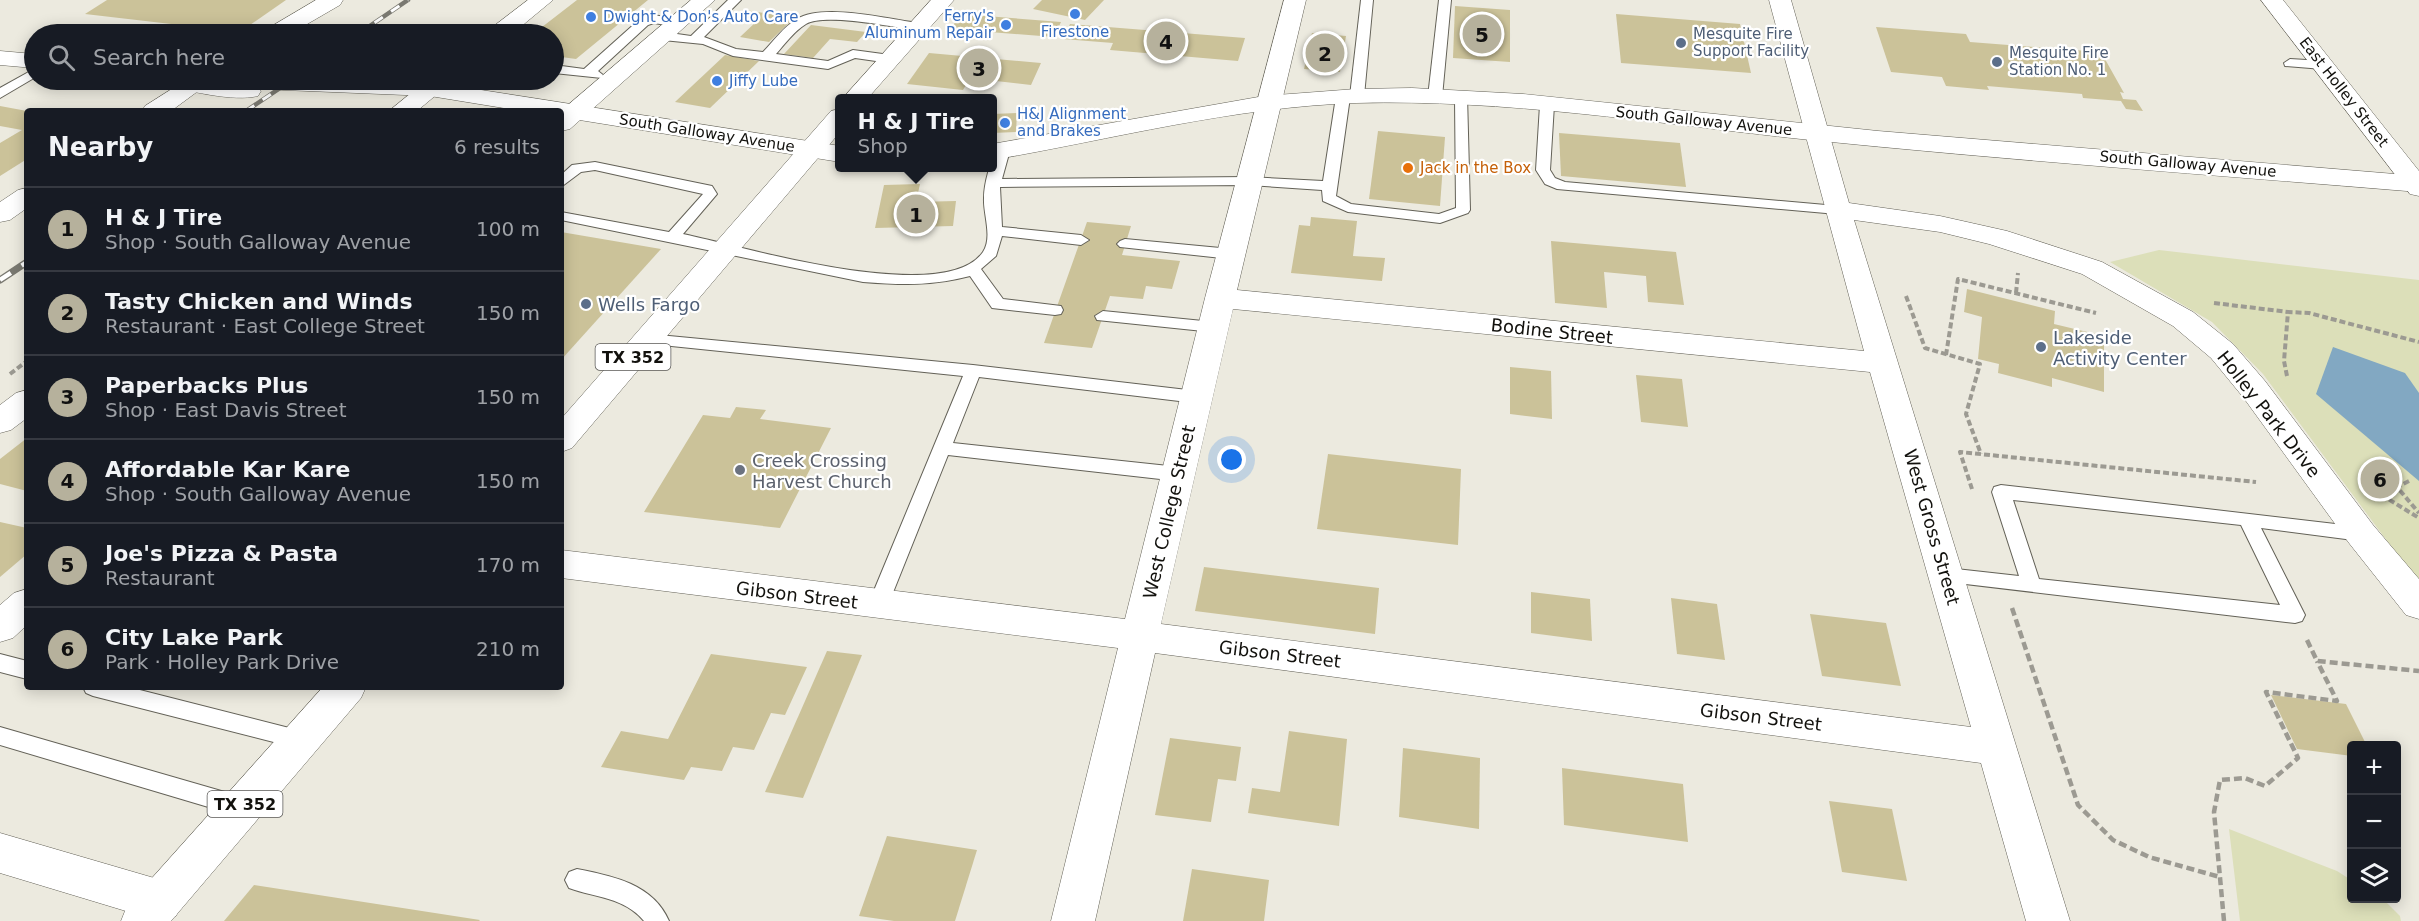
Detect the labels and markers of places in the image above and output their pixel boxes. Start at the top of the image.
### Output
place label: Ferry's Aluminum Repair [865,7,995,42]
marker: Firestone [1068,7,1082,21]
place label: Dwight & Don's Auto Care [603,8,798,26]
marker: Dwight & Don's Auto Care [584,10,598,24]
pin: 5 [1462,12,1502,57]
marker: Ferry's Aluminum Repair [999,18,1013,32]
pin: 4 [1146,18,1186,63]
place label: Firestone [1041,23,1109,41]
place label: Mesquite Fire Support Facility [1693,25,1809,60]
pin: 2 [1306,31,1344,76]
marker: Mesquite Fire Support Facility [1674,36,1688,50]
place label: Mesquite Fire Station No. 1 [2009,44,2109,79]
pin: 3 [960,46,998,90]
marker: Mesquite Fire Station No. 1 [1990,55,2004,69]
place label: Jiffy Lube [728,72,798,90]
marker: Jiffy Lube [710,74,724,88]
place label: H&J Alignment and Brakes [1017,105,1126,140]
marker: H&J Alignment and Brakes [998,116,1012,130]
place label: Jack in the Box [1419,159,1531,177]
marker: Jack in the Box [1401,161,1415,175]
pin: 1 [896,192,936,236]
place label: Wells Fargo [598,294,700,315]
marker: Wells Fargo [579,297,593,311]
place label: Lakeside Activity Center [2053,327,2187,369]
marker: Lakeside Activity Center [2034,340,2048,354]
place label: Creek Crossing Harvest Church [752,450,892,492]
pin: 6 [2360,456,2400,502]
marker: Creek Crossing Harvest Church [733,463,747,477]

